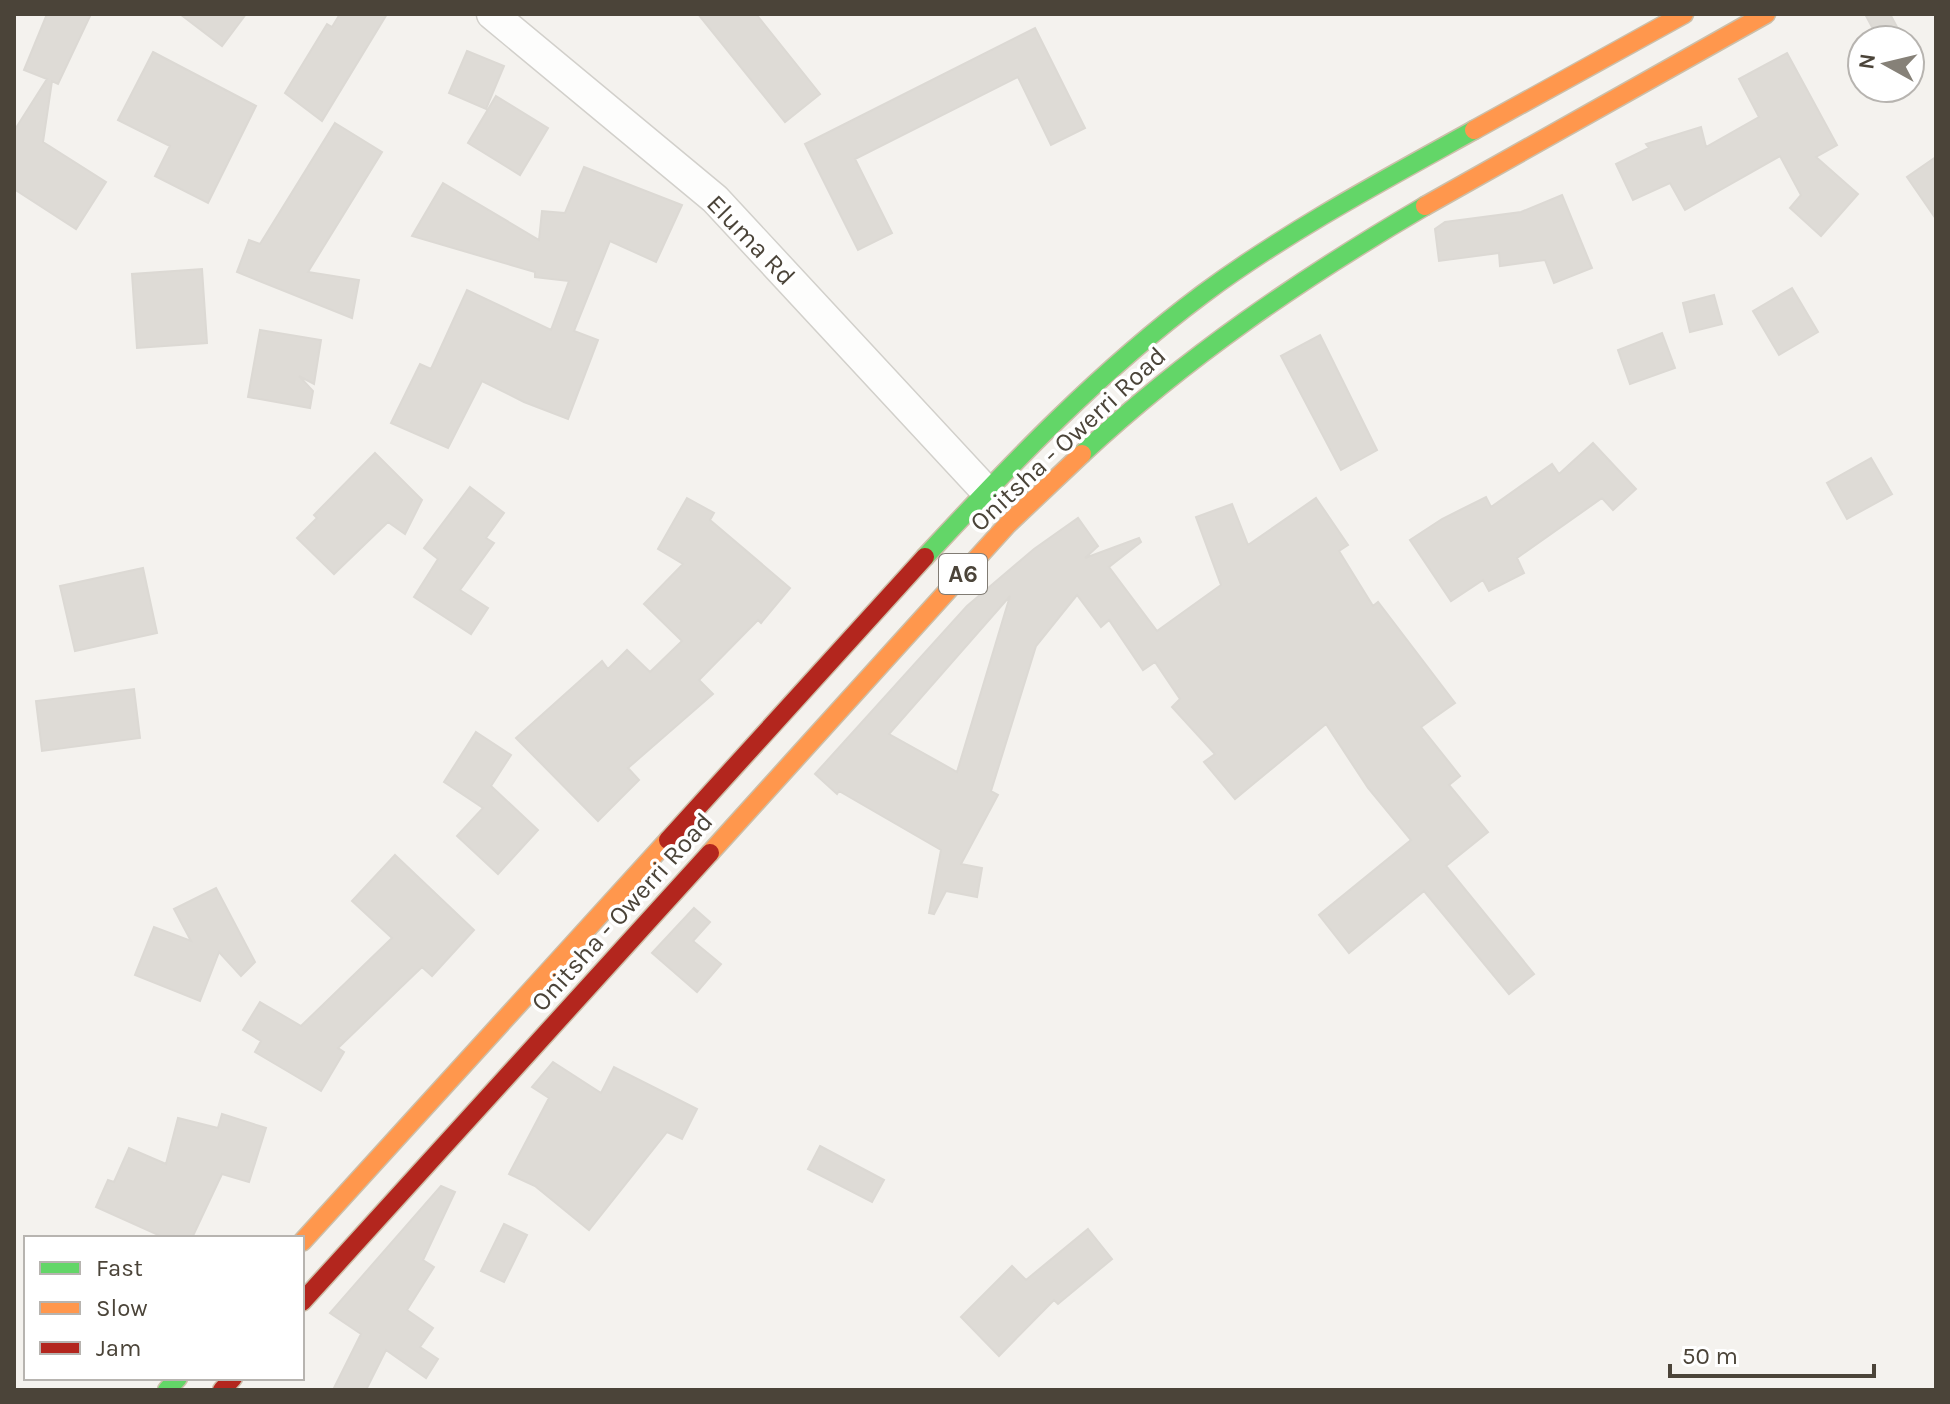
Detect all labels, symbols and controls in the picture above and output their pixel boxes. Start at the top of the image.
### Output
north arrow [1846,24,1926,104]
text: N [1853,52,1881,71]
street label: Eluma Rd [700,188,802,292]
street label: Onitsha - Owerri Road [964,340,1172,538]
road number: A6 [939,554,987,594]
street label: Onitsha - Owerri Road [525,806,719,1018]
legend [24,1236,304,1380]
text: Fast [96,1254,143,1282]
text: Slow [96,1294,148,1322]
scale bar [1670,1328,1874,1378]
text: Jam [96,1334,141,1362]
text: 50 m [1682,1342,1738,1370]

